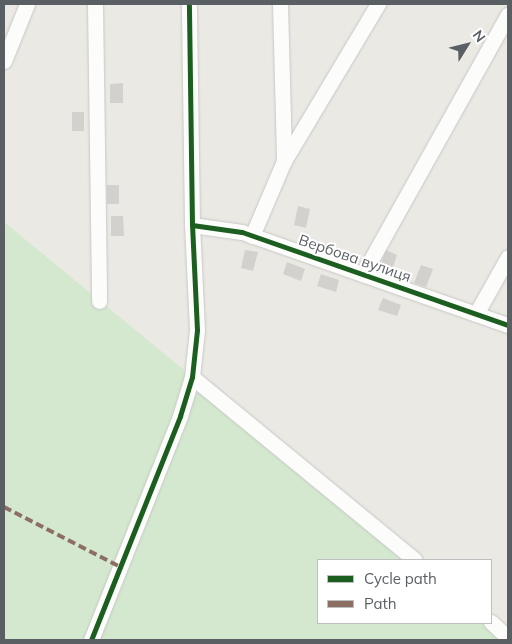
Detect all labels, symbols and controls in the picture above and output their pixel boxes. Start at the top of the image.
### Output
north arrow [442,20,492,70]
text: N [469,27,490,46]
street label: Вербова вулиця [296,230,414,286]
legend [317,559,492,624]
text: Cycle path [364,569,437,588]
text: Path [364,594,396,613]

